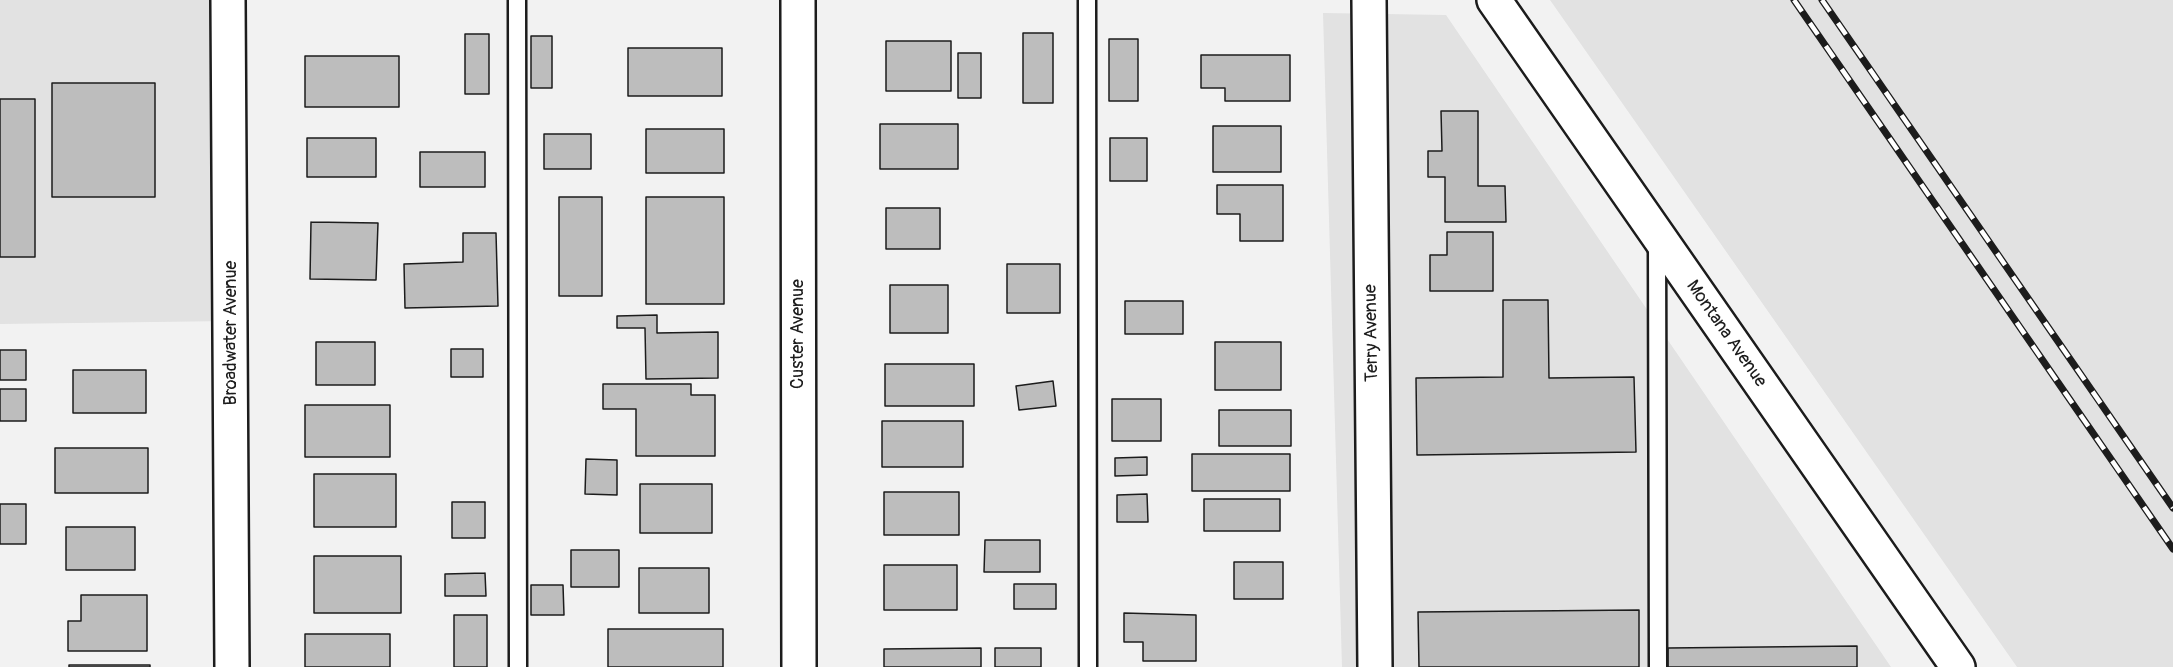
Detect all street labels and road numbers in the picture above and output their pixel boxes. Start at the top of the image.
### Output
street label: Broadwater Avenue [220,261,242,405]
street label: Montana Avenue [1681,276,1771,392]
street label: Custer Avenue [787,279,809,389]
street label: Terry Avenue [1360,284,1384,382]

